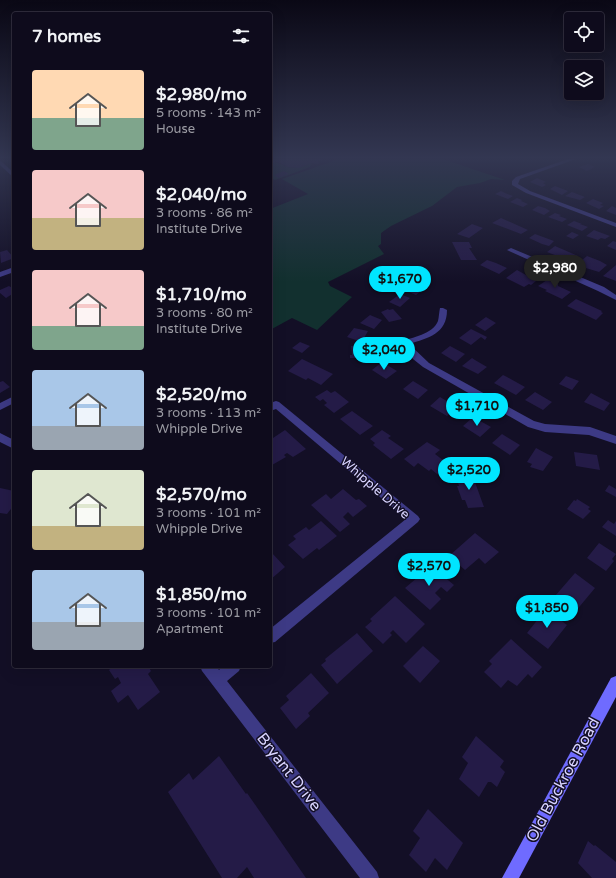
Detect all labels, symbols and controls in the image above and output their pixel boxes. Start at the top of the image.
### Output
map controls [564,12,604,100]
button: locate [564,12,604,52]
icon: filters [230,25,252,47]
text: 7 homes [32,26,101,47]
button: layers [564,60,604,100]
text: $2,980/mo [156,84,247,105]
icon: home [64,86,112,134]
text: 5 rooms · 143 m² [156,105,261,121]
text: House [156,121,195,137]
text: $2,040/mo [156,184,247,205]
icon: home [64,186,112,234]
text: 3 rooms · 86 m² [156,205,253,221]
text: Institute Drive [156,221,242,237]
pin: $2,980 [522,255,588,289]
text: $2,980 [533,260,577,276]
pin: $1,670 [367,266,433,300]
text: $1,670 [378,271,422,287]
text: $1,710/mo [156,284,247,305]
icon: home [64,286,112,334]
text: 3 rooms · 80 m² [156,305,253,321]
text: Institute Drive [156,321,242,337]
pin: $2,040 [351,337,417,371]
text: $2,040 [362,342,406,358]
text: $2,520/mo [156,384,247,405]
icon: home [64,386,112,434]
pin: $1,710 [444,393,510,427]
text: $1,710 [455,398,499,414]
text: 3 rooms · 113 m² [156,405,261,421]
text: Whipple Drive [156,421,243,437]
street label: Whipple Drive [337,454,413,522]
pin: $2,520 [436,457,502,491]
text: $2,520 [447,462,491,478]
text: $2,570/mo [156,484,247,505]
icon: home [64,486,112,534]
text: 3 rooms · 101 m² [156,505,261,521]
text: Whipple Drive [156,521,243,537]
pin: $2,570 [396,553,462,587]
text: $2,570 [407,558,451,574]
text: $1,850/mo [156,584,247,605]
icon: home [64,586,112,634]
pin: $1,850 [514,595,580,629]
text: $1,850 [525,600,569,616]
text: 3 rooms · 101 m² [156,605,261,621]
text: Apartment [156,621,223,637]
street label: Old Buckroe Road [522,714,604,846]
street label: Bryant Drive [252,729,326,815]

